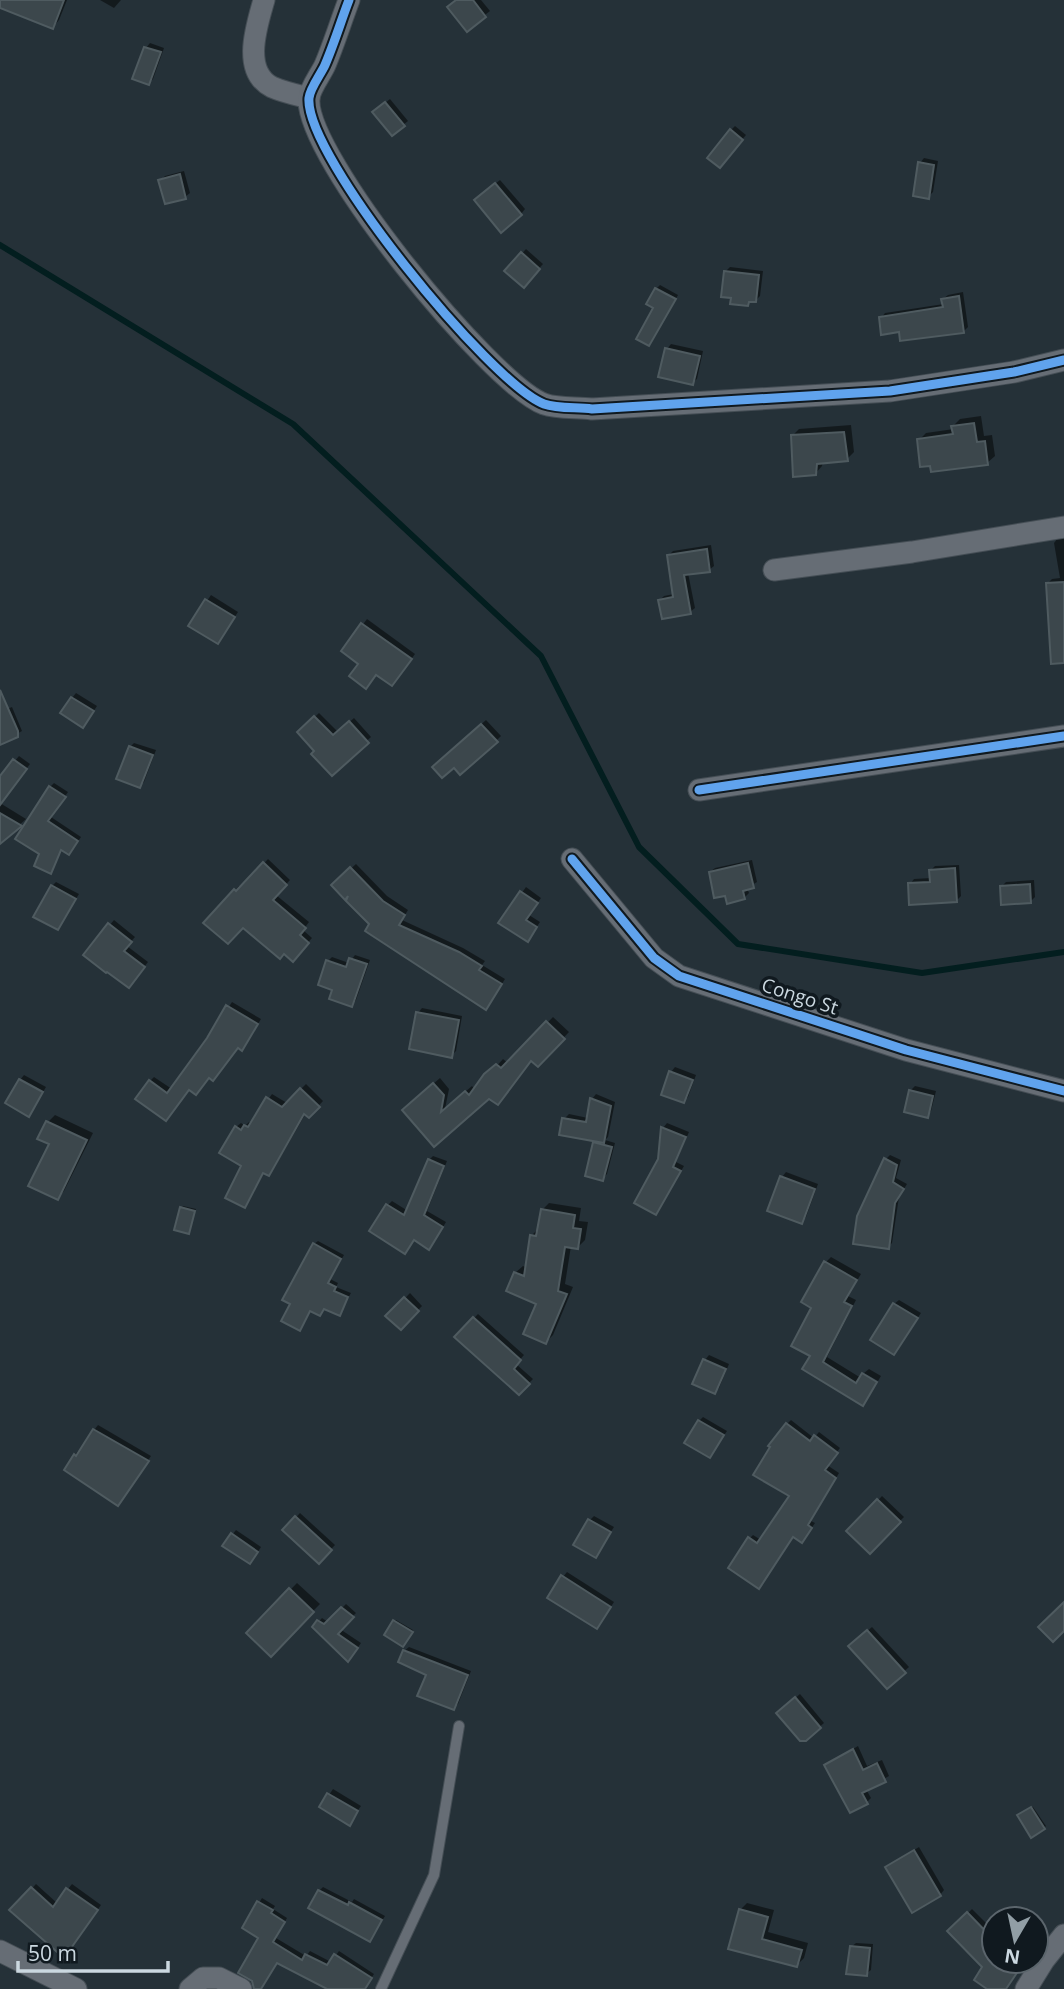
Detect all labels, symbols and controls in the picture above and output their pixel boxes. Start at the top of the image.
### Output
street label: Congo St [758,971,842,1021]
north arrow [980,1905,1050,1975]
scale bar [18,1930,168,1974]
text: 50 m [28,1939,77,1967]
text: N [1003,1943,1022,1971]

